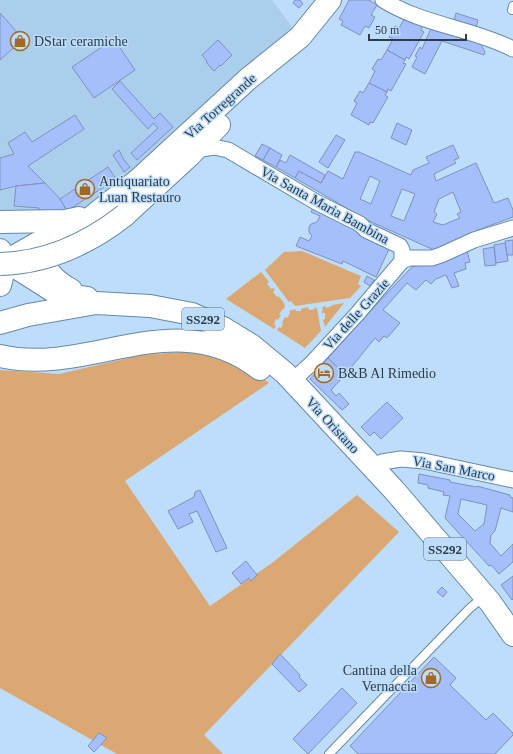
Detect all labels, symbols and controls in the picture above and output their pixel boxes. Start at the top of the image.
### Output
scale bar [369,16,466,42]
text: 50 m [375,23,400,37]
shop icon: DStar ceramiche [9,30,31,52]
place label: DStar ceramiche [34,34,128,49]
street label: Via Torregrande [182,70,259,142]
street label: Via Santa Maria Bambina [258,164,392,248]
place label: Antiquariato Luan Restauro [99,174,181,205]
shop icon: Antiquariato Luan Restauro [74,178,96,200]
street label: Via delle Grazie [320,276,392,353]
road number: SS292 [182,308,224,330]
hotel icon: B&B Al Rimedio [313,362,335,384]
place label: B&B Al Rimedio [338,366,436,381]
street label: Via Oristano [303,394,362,456]
street label: Via San Marco [411,453,497,484]
road number: SS292 [424,538,466,560]
place label: Cantina della Vernaccia [343,663,418,694]
shop icon: Cantina della Vernaccia [420,667,442,689]

